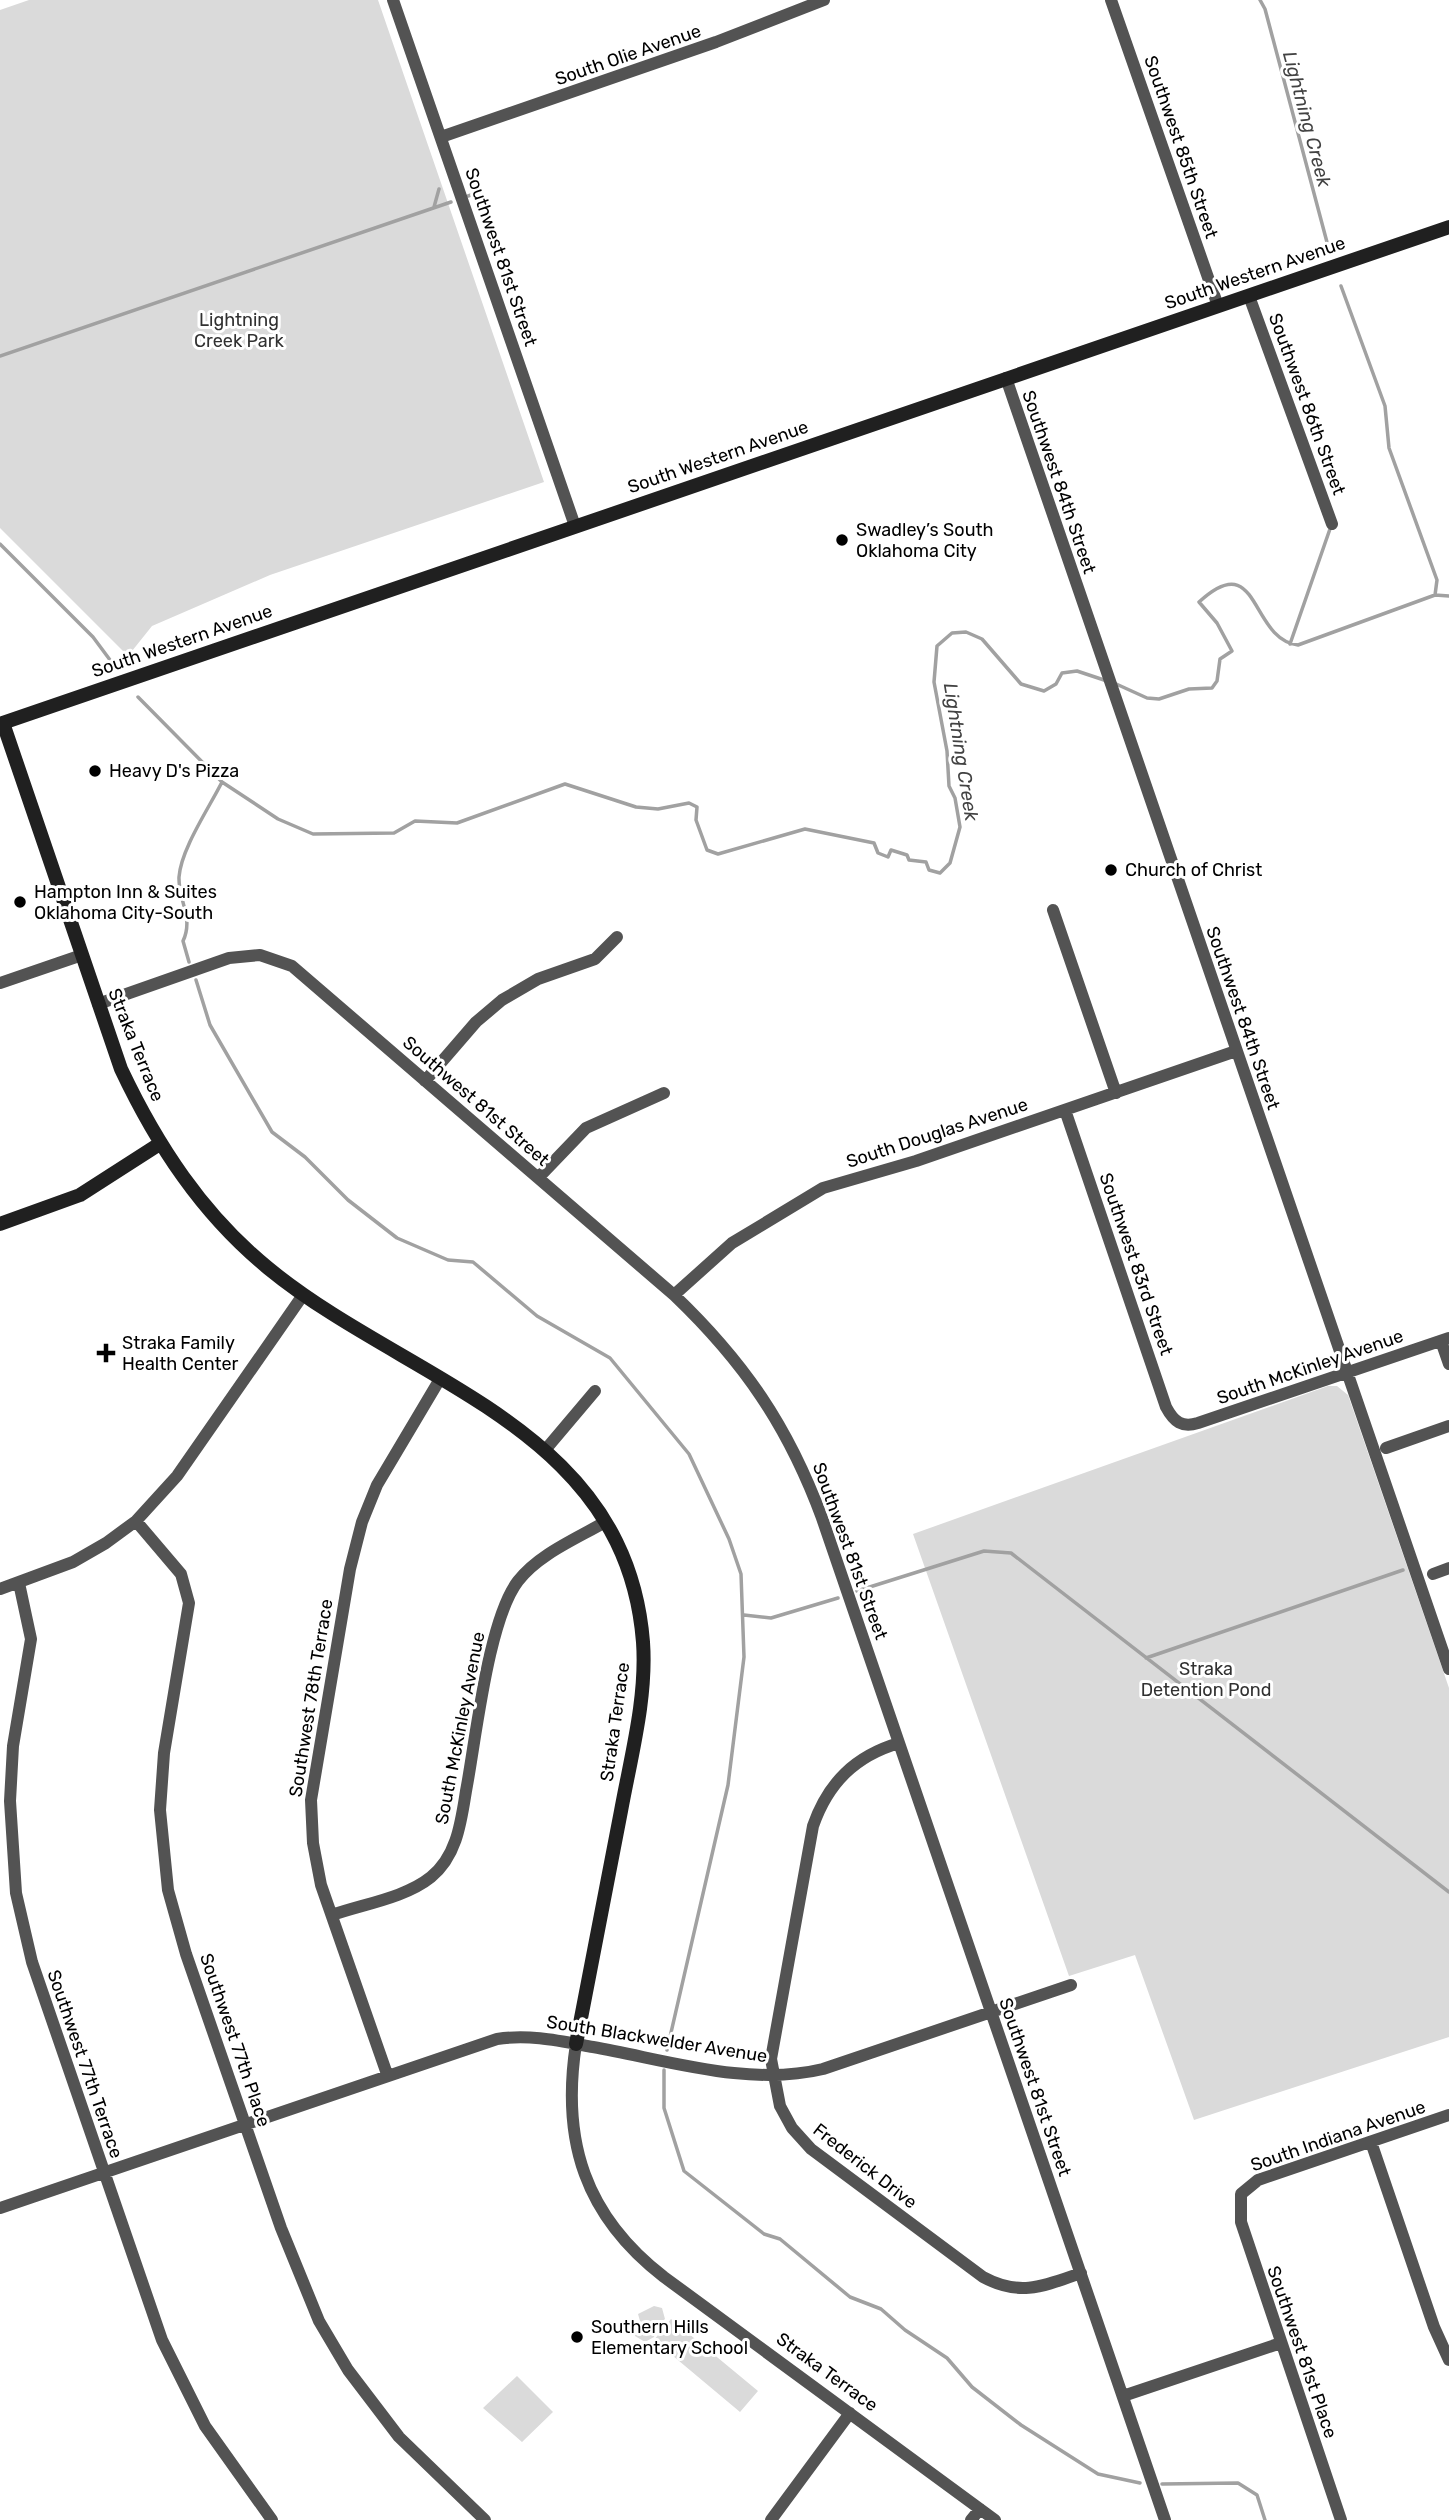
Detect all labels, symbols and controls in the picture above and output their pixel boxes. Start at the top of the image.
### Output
street label: South Olie Avenue [552,20,704,90]
water label: Lightning Creek [1278,49,1336,190]
street label: Southwest 85th Street [1139,53,1223,241]
street label: Southwest 81st Street [460,165,542,349]
street label: South Western Avenue [1162,232,1348,314]
park label: Lightning Creek Park [194,309,285,352]
street label: Southwest 86th Street [1264,310,1350,498]
street label: Southwest 84th Street [1017,388,1101,576]
street label: South Western Avenue [625,416,811,498]
place label: Swadley’s South Oklahoma City [856,519,993,562]
marker: Swadley’s South Oklahoma City [834,532,850,548]
street label: South Western Avenue [89,600,275,682]
water label: Lightning Creek [939,681,983,823]
place label: Heavy D's Pizza [109,760,239,782]
marker: Heavy D's Pizza [87,763,103,779]
place label: Church of Christ [1125,859,1262,881]
marker: Church of Christ [1103,862,1119,878]
place label: Hampton Inn & Suites Oklahoma City-South [34,881,217,924]
marker: Hampton Inn & Suites Oklahoma City-South [12,894,28,910]
street label: Southwest 84th Street [1201,924,1285,1112]
street label: Straka Terrace [103,985,169,1105]
street label: Southwest 81st Street [398,1031,554,1171]
street label: South Douglas Avenue [843,1093,1031,1173]
street label: Southwest 83rd Street [1094,1170,1178,1358]
street label: South McKinley Avenue [1214,1325,1406,1409]
place label: Straka Family Health Center [122,1332,239,1375]
marker: Straka Family Health Center [96,1343,116,1363]
street label: Southwest 81st Street [808,1459,892,1643]
street label: Southwest 78th Terrace [284,1597,338,1799]
street label: South McKinley Avenue [431,1630,489,1826]
park label: Straka Detention Pond [1141,1658,1271,1701]
street label: Straka Terrace [596,1661,634,1783]
street label: Southwest 77th Place [195,1950,275,2130]
street label: Southwest 77th Terrace [42,1967,128,2161]
street label: Southwest 81st Street [994,1995,1076,2179]
street label: South Blackwelder Avenue [545,2011,769,2067]
street label: South Indiana Avenue [1248,2096,1428,2176]
street label: Frederick Drive [809,2119,921,2213]
street label: Southwest 81st Place [1262,2263,1342,2441]
place label: Southern Hills Elementary School [591,2316,748,2359]
street label: Straka Terrace [772,2328,882,2416]
marker: Southern Hills Elementary School [569,2329,585,2345]

